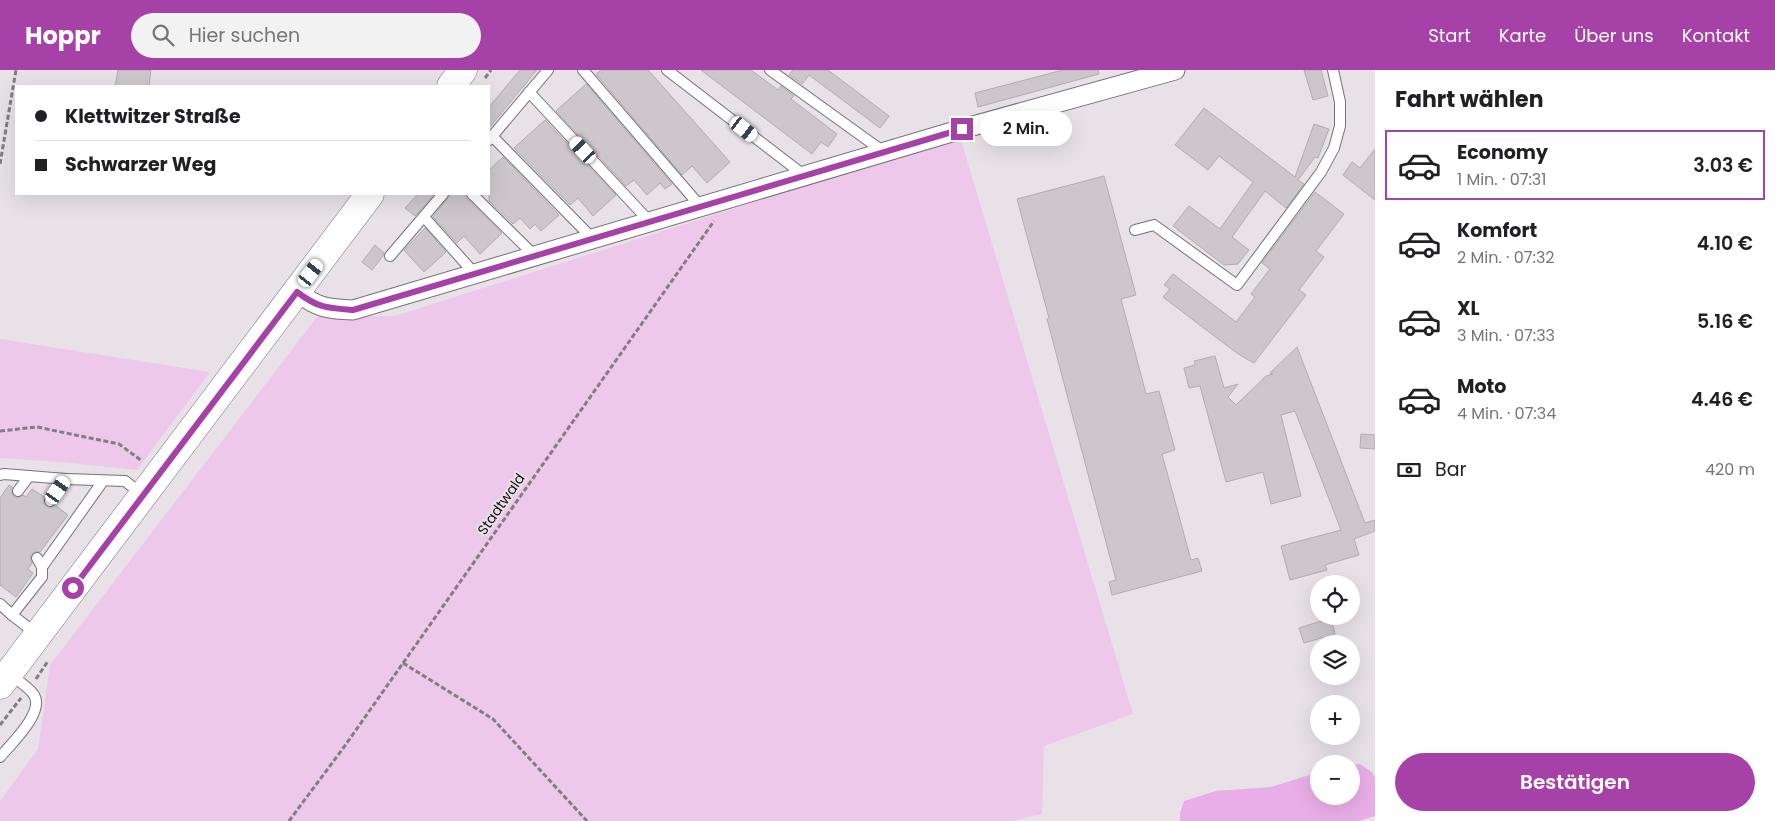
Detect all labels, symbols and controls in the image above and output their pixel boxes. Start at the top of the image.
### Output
search box [131,13,481,58]
text: Hoppr [25,19,101,52]
icon: search [149,21,177,49]
text: Hier suchen [189,22,300,49]
text: Start [1428,23,1471,48]
text: Karte [1499,23,1546,48]
text: Über uns [1574,23,1654,48]
text: Kontakt [1682,23,1750,48]
text: Fahrt wählen [1395,84,1544,115]
text: Klettwitzer Straße [65,103,241,130]
callout: 2 Min. [980,112,1072,146]
car [727,114,760,144]
text: 2 Min. [1003,117,1049,140]
route end [951,118,973,140]
car [567,134,598,166]
text: Economy [1457,139,1548,166]
icon: car [1397,143,1442,188]
text: Schwarzer Weg [65,151,216,178]
text: 3.03 € [1693,152,1753,179]
text: 1 Min. · 07:31 [1457,168,1546,191]
text: Komfort [1457,217,1537,244]
icon: car [1397,221,1442,266]
text: 4.10 € [1697,230,1753,257]
text: 2 Min. · 07:32 [1457,246,1555,269]
car [295,257,326,289]
text: XL [1457,295,1480,322]
icon: car [1397,299,1442,344]
text: 5.16 € [1697,308,1753,335]
text: 3 Min. · 07:33 [1457,324,1555,347]
text: Moto [1457,373,1506,400]
icon: car [1397,377,1442,422]
text: 4.46 € [1691,386,1753,413]
text: 4 Min. · 07:34 [1457,402,1556,425]
icon: cash [1395,456,1423,484]
text: Bar [1435,456,1467,483]
text: 420 m [1705,458,1755,481]
street label: Stadtwald [472,469,530,539]
car [43,473,72,507]
map controls [1310,575,1360,805]
button: locate [1310,575,1360,625]
route start [62,577,84,599]
button: layers [1310,635,1360,685]
button: + [1310,695,1360,745]
button: Bestätigen [1395,753,1755,811]
button: − [1310,755,1360,805]

